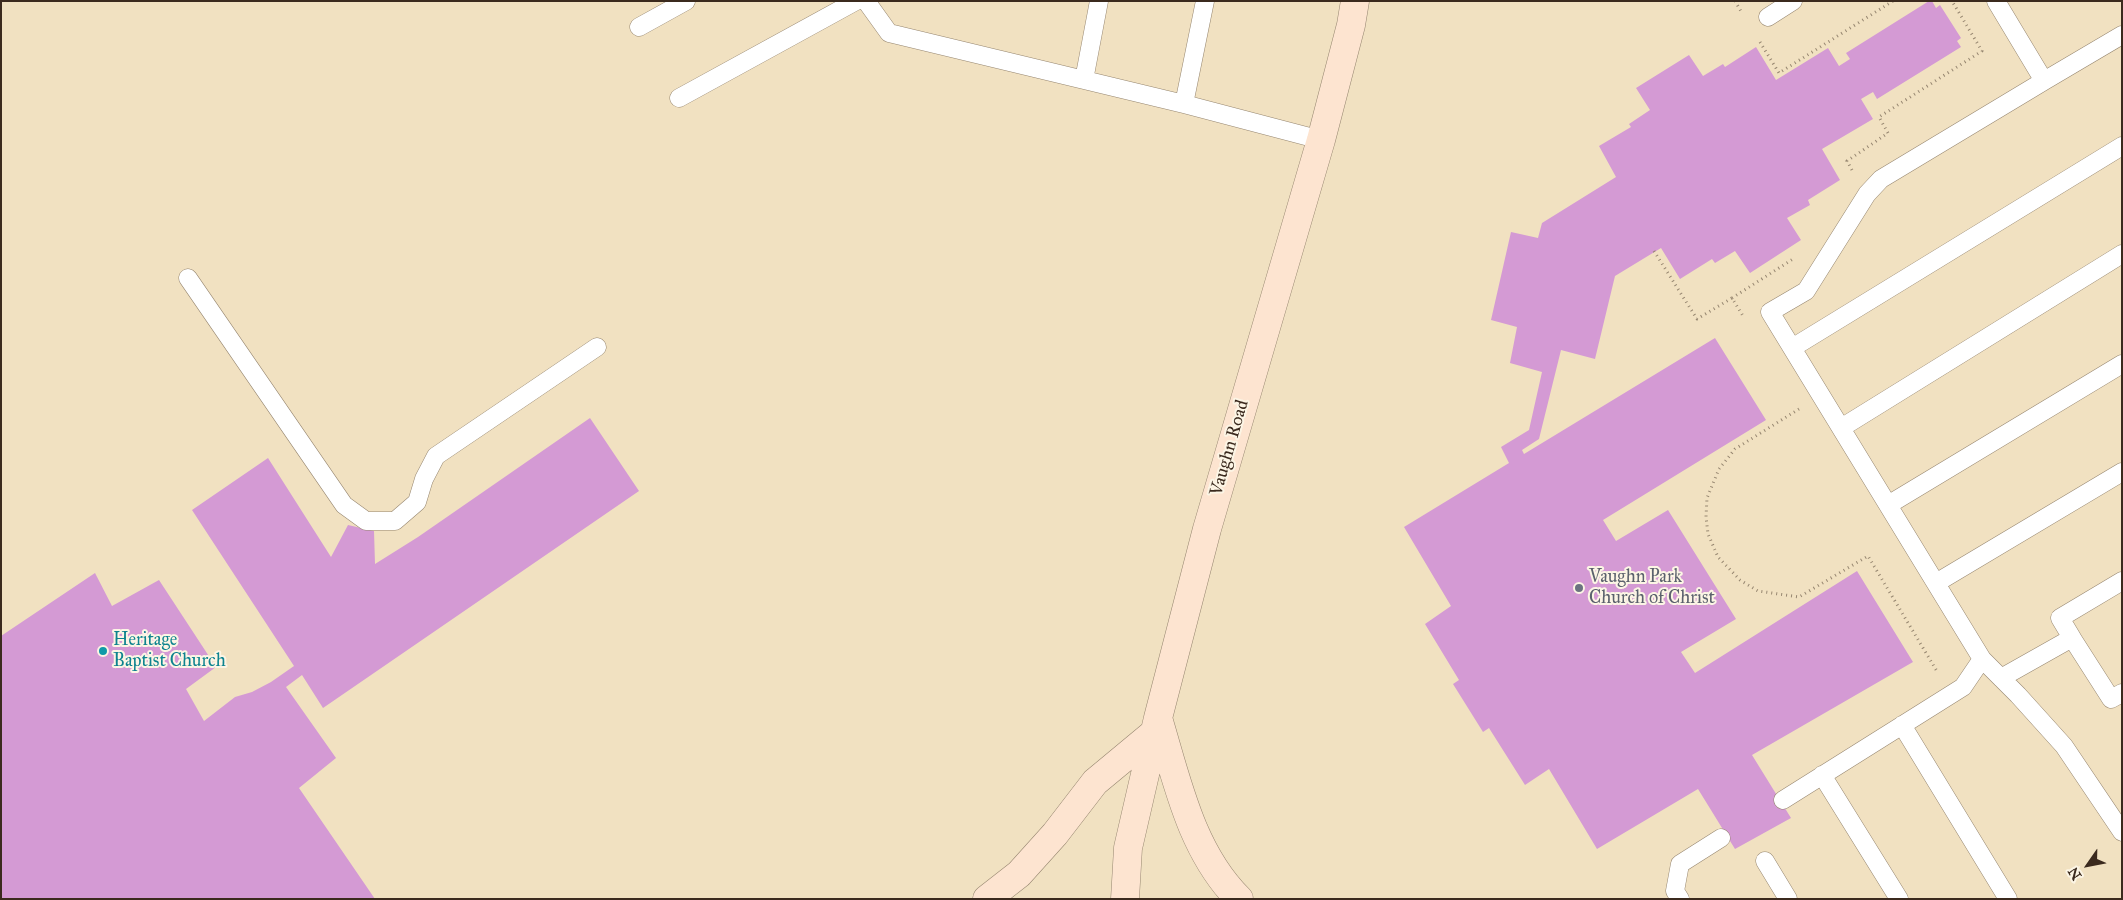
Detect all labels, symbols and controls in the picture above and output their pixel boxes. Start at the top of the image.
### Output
street label: Vaughn Road [1206,398,1254,498]
place label: Vaughn Park Church of Christ [1589,567,1715,610]
marker: Vaughn Park Church of Christ [1573,582,1585,594]
place label: Heritage Baptist Church [113,630,226,672]
marker: Heritage Baptist Church [97,645,109,657]
north arrow [2063,840,2113,890]
text: N [2065,864,2085,883]

